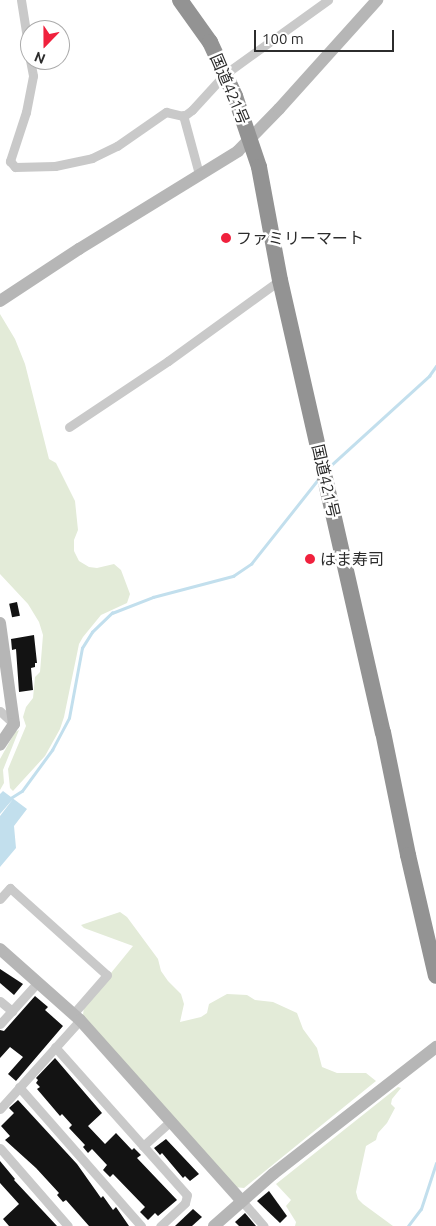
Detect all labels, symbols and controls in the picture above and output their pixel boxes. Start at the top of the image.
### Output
north arrow [20,20,70,70]
scale bar [256,20,396,52]
text: 100 m [262,30,304,47]
text: N [32,49,48,67]
street label: 国道421号 [206,51,254,127]
place label: ファミリーマート [236,228,364,248]
marker: ファミリーマート [220,232,232,244]
street label: 国道421号 [308,442,344,520]
place label: はま寿司 [320,549,384,569]
marker: はま寿司 [304,553,316,565]

